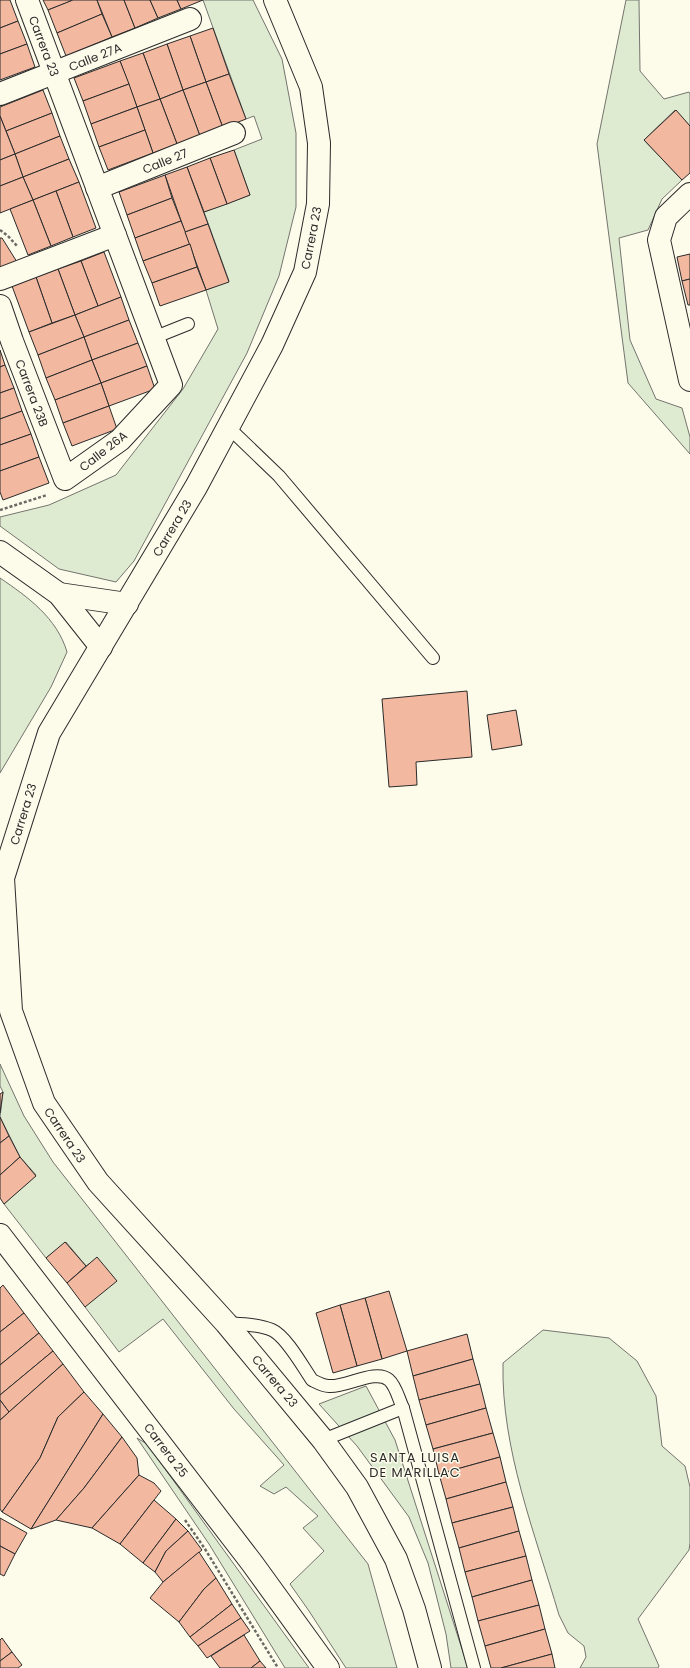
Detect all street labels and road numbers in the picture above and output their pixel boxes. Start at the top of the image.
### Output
street label: Carrera 23 [25,13,63,79]
street label: Calle 27A [66,39,124,75]
street label: Calle 27 [140,144,191,178]
street label: Carrera 23 [297,205,325,271]
street label: Carrera 23B [11,357,53,429]
street label: Calle 26A [75,427,131,475]
street label: Carrera 23 [148,496,196,560]
street label: Carrera 23 [6,781,40,847]
street label: Carrera 23 [40,1104,90,1166]
street label: Carrera 23 [248,1351,302,1411]
street label: Carrera 25 [140,1419,192,1481]

